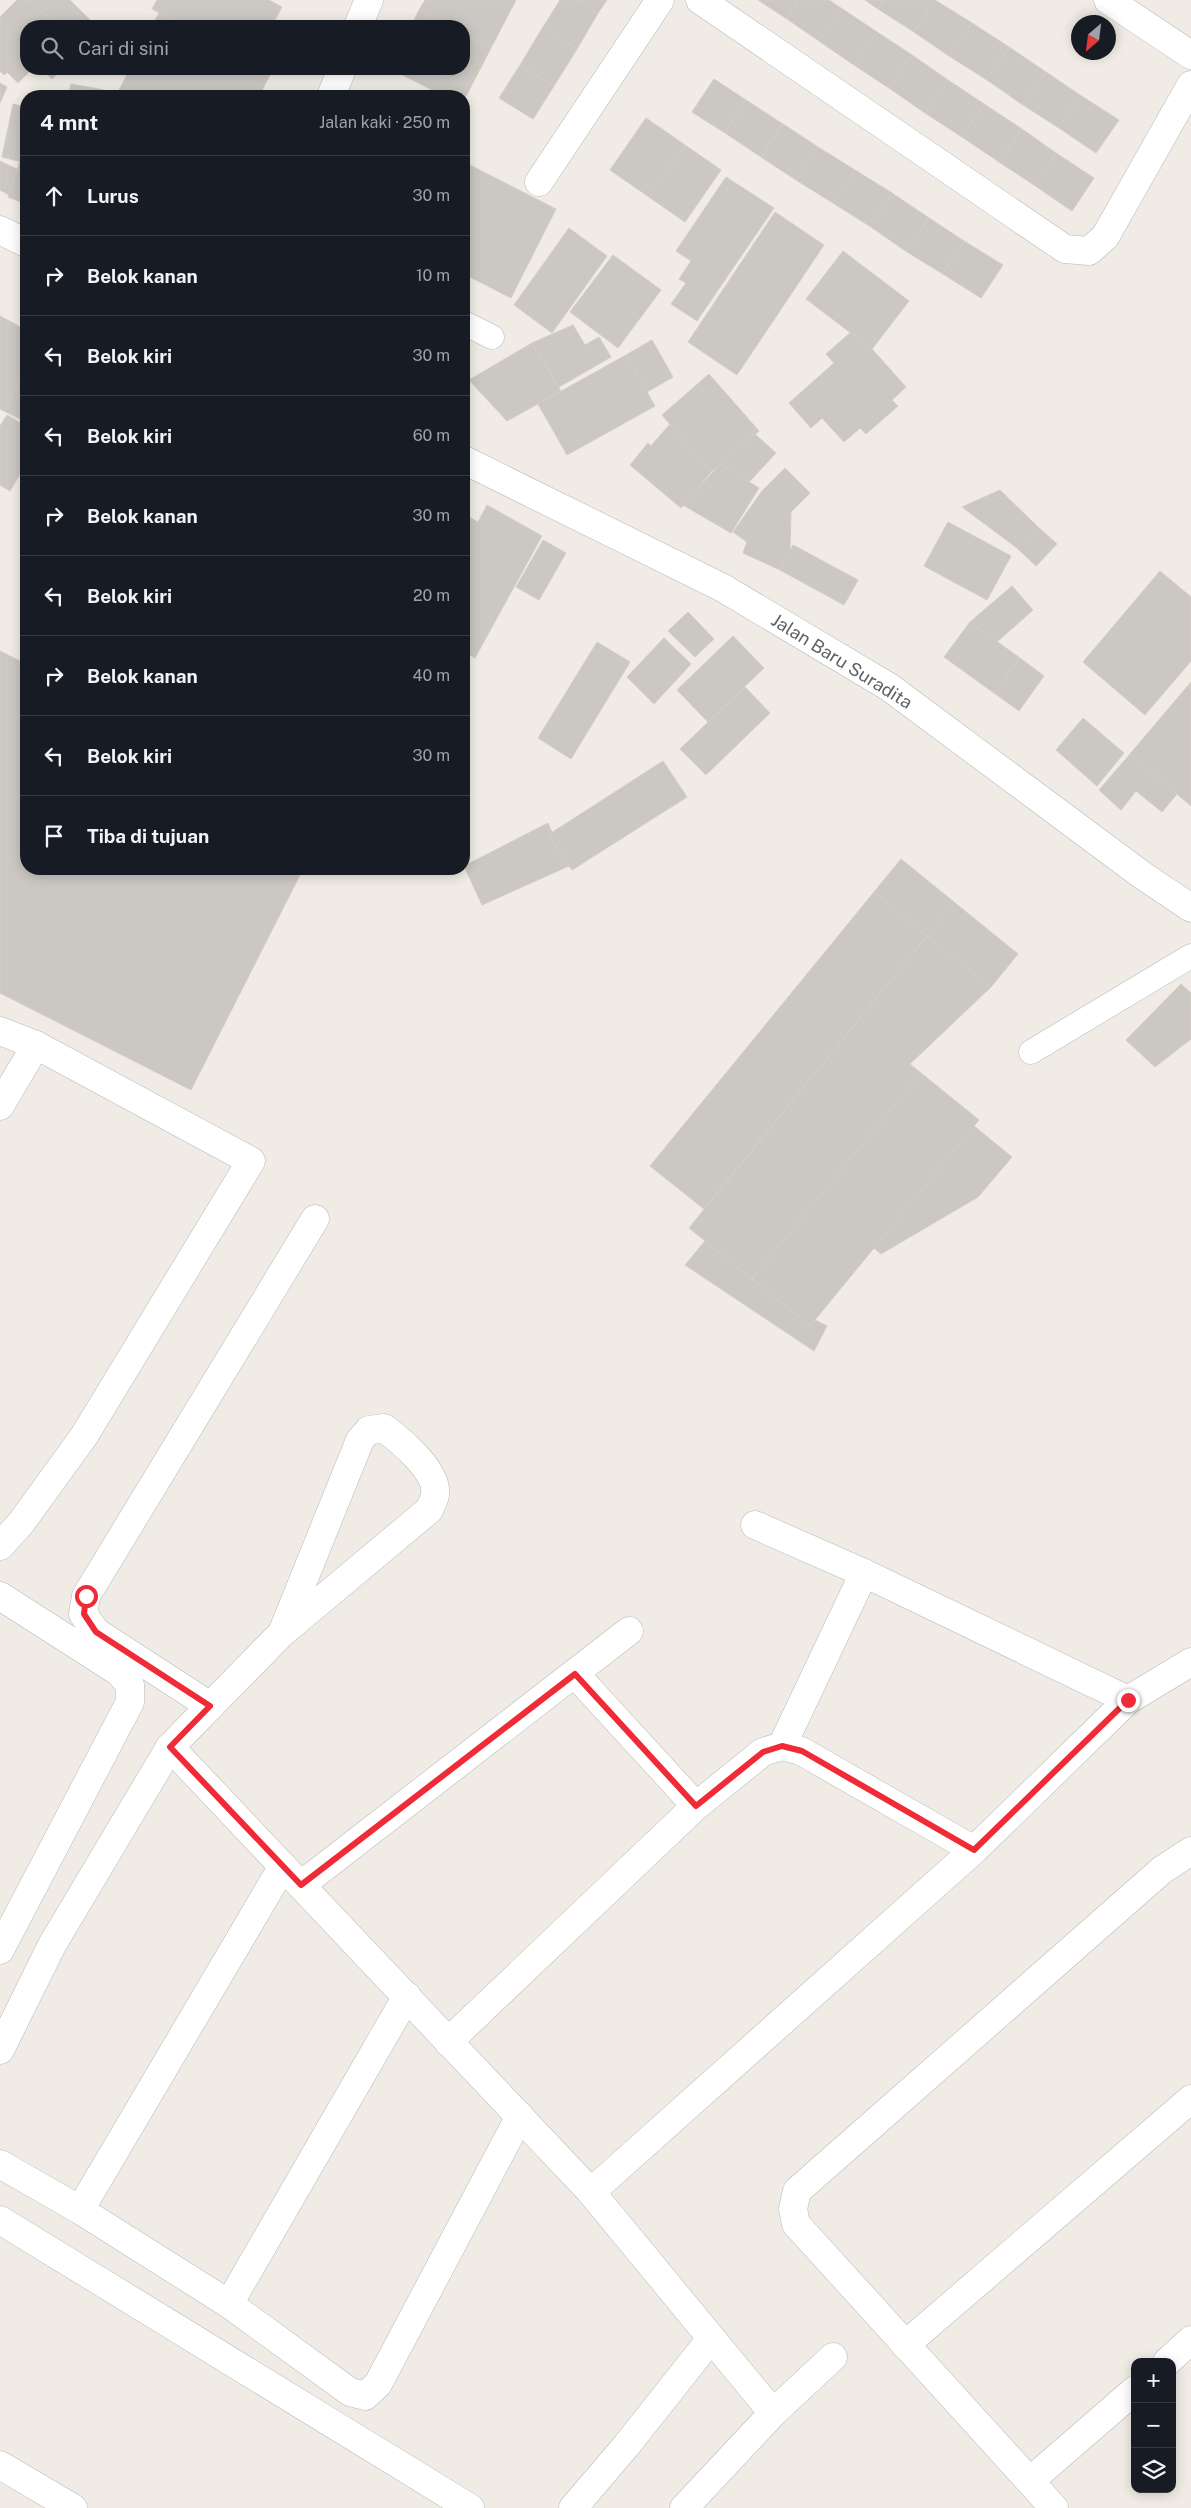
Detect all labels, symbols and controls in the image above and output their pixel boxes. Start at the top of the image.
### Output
north arrow [1071,15,1116,60]
search box [20,20,470,75]
icon: search [38,34,66,62]
text: Cari di sini [78,37,169,59]
text: 4 mnt [40,110,98,135]
text: Jalan kaki · 250 m [319,113,450,132]
icon: ahead [40,182,68,210]
text: Lurus [87,185,139,207]
text: 30 m [413,186,450,205]
icon: right [40,262,68,290]
text: Belok kanan [87,265,198,287]
text: 10 m [416,266,450,285]
icon: left [40,342,68,370]
text: Belok kiri [87,345,172,367]
text: 30 m [413,346,450,365]
icon: left [40,422,68,450]
text: Belok kiri [87,425,172,447]
text: 60 m [413,426,450,445]
icon: right [40,502,68,530]
text: Belok kanan [87,505,198,527]
text: 30 m [413,506,450,525]
icon: left [40,582,68,610]
text: Belok kiri [87,585,172,607]
text: 20 m [413,586,450,605]
street label: Jalan Baru Suradita [768,609,916,713]
icon: right [40,662,68,690]
text: Belok kanan [87,665,198,687]
text: 40 m [412,666,450,685]
icon: left [40,742,68,770]
text: Belok kiri [87,745,172,767]
text: 30 m [413,746,450,765]
icon: arrive [40,822,68,850]
text: Tiba di tujuan [87,825,209,847]
route start [75,1585,98,1608]
route end [1117,1689,1140,1712]
map controls [1131,2358,1176,2493]
button: + [1131,2358,1176,2403]
button: − [1131,2403,1176,2448]
button: layers [1131,2448,1176,2493]

